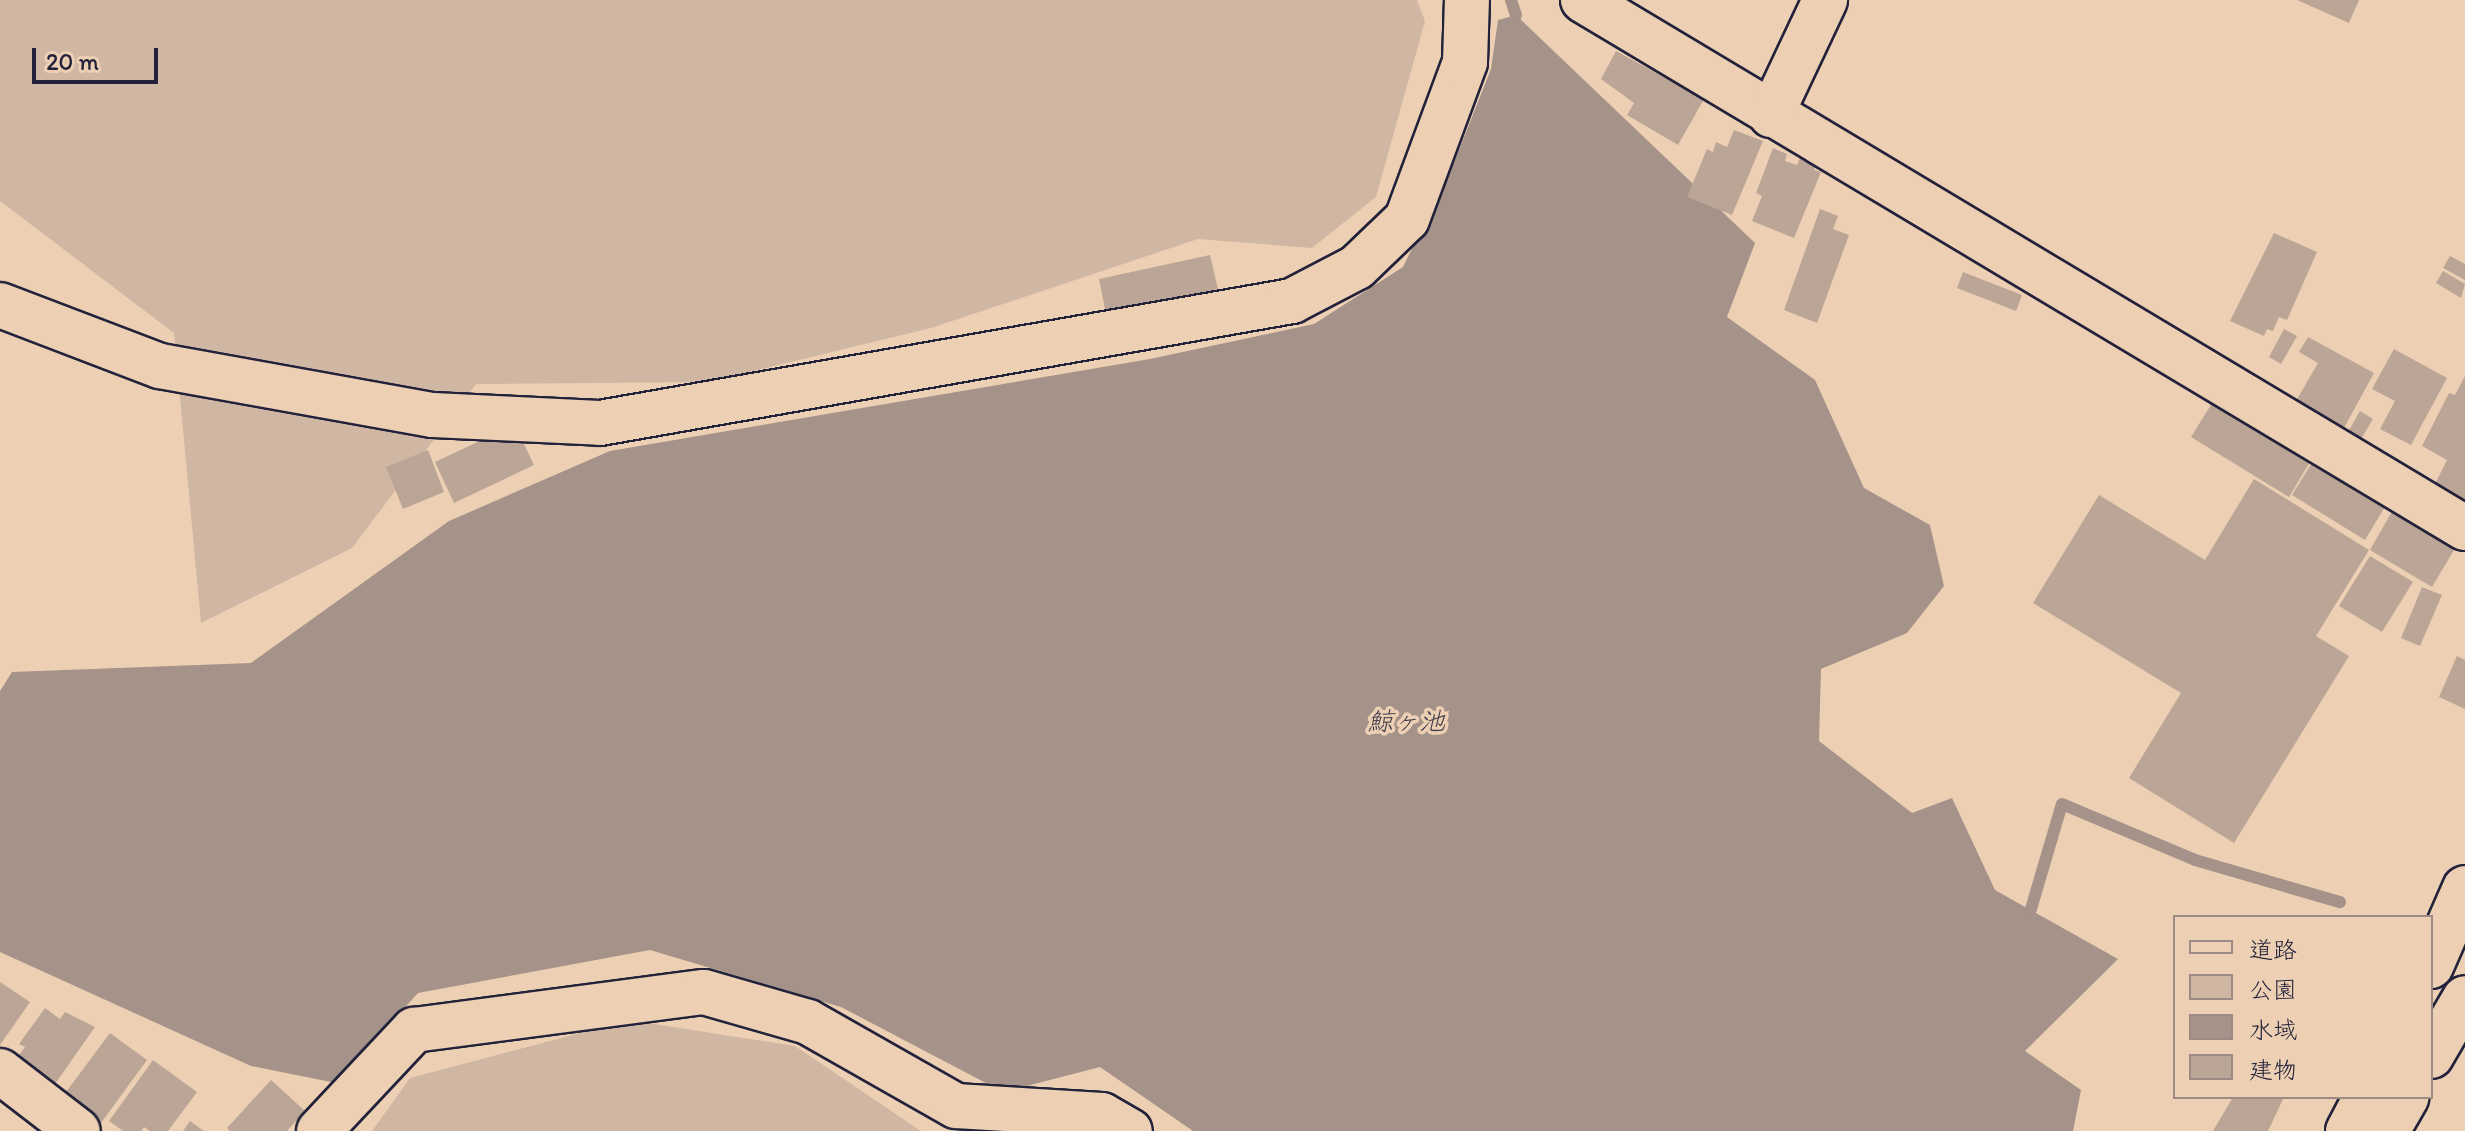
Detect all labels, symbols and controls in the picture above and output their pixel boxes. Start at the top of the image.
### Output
scale bar [36,32,162,82]
text: 20 m [46,47,99,76]
water label: 鯨ヶ池 [1367,706,1445,738]
legend [2173,915,2433,1099]
text: 道路 [2249,935,2297,964]
text: 公園 [2249,975,2297,1004]
text: 水域 [2249,1015,2297,1044]
text: 建物 [2249,1055,2297,1084]

